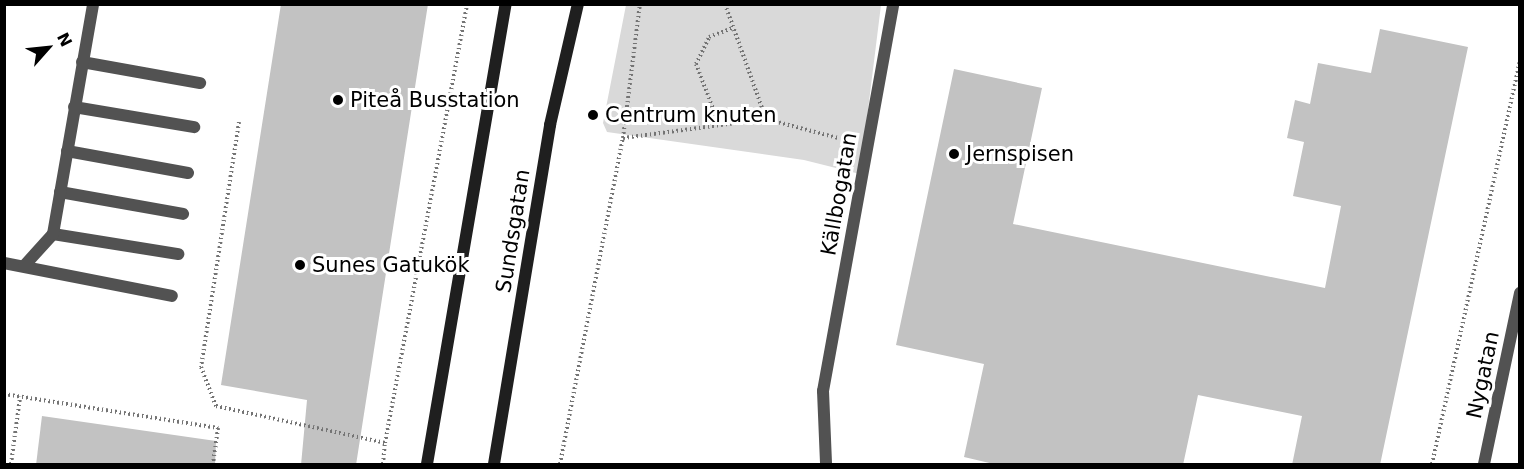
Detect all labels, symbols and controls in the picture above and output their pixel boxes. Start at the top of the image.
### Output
north arrow [18,18,78,78]
text: N [53,29,76,50]
place label: Piteå Busstation [350,87,520,113]
marker: Piteå Busstation [331,93,345,107]
place label: Centrum knuten [605,102,776,128]
marker: Centrum knuten [586,108,600,122]
street label: Källbogatan [816,130,862,258]
place label: Jernspisen [966,141,1074,167]
marker: Jernspisen [947,147,961,161]
street label: Sundsgatan [491,167,535,295]
place label: Sunes Gatukök [312,252,470,278]
marker: Sunes Gatukök [293,258,307,272]
street label: Nygatan [1461,329,1505,421]

